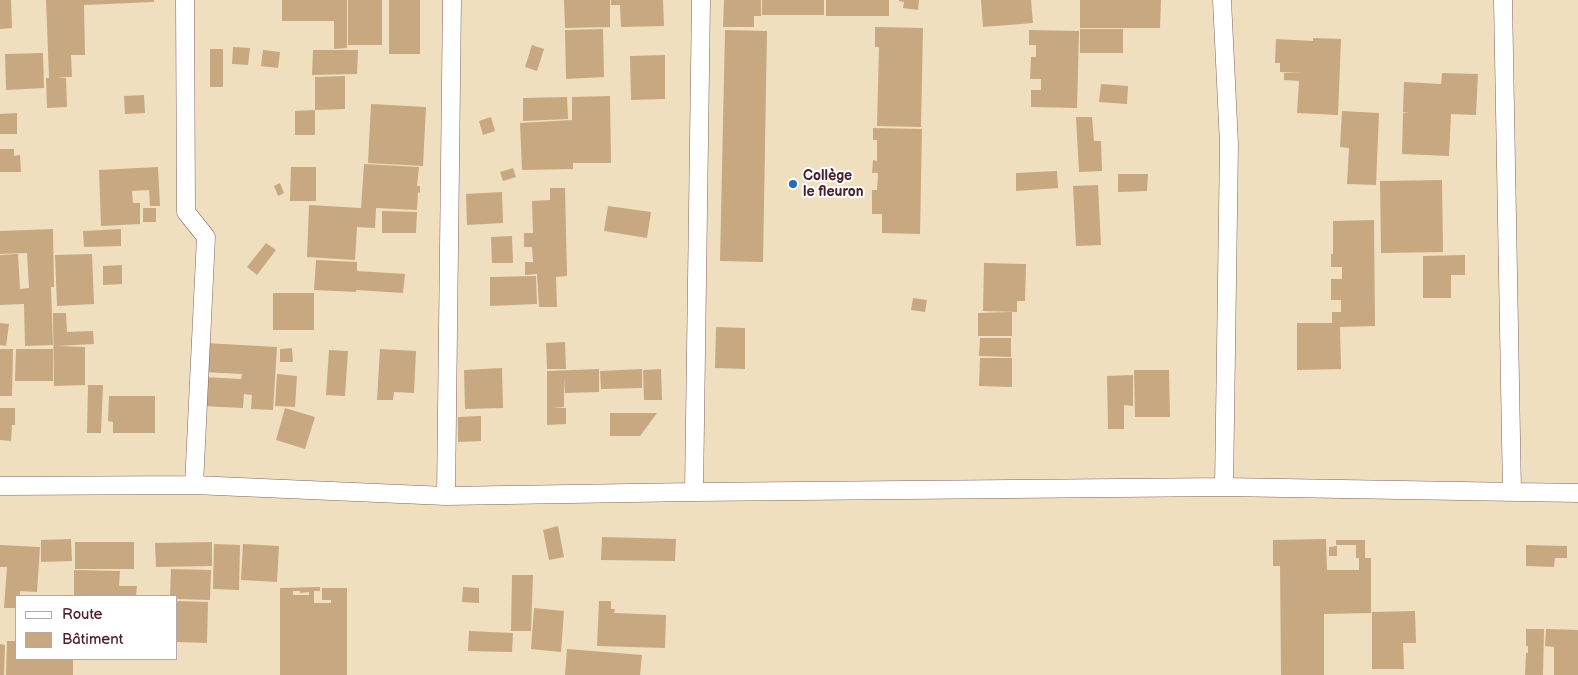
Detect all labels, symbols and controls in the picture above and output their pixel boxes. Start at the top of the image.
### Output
place label: Collège le fleuron [803,168,863,200]
marker: Collège le fleuron [787,178,799,190]
legend [15,595,178,660]
text: Route [62,605,102,624]
text: Bâtiment [62,630,123,649]

